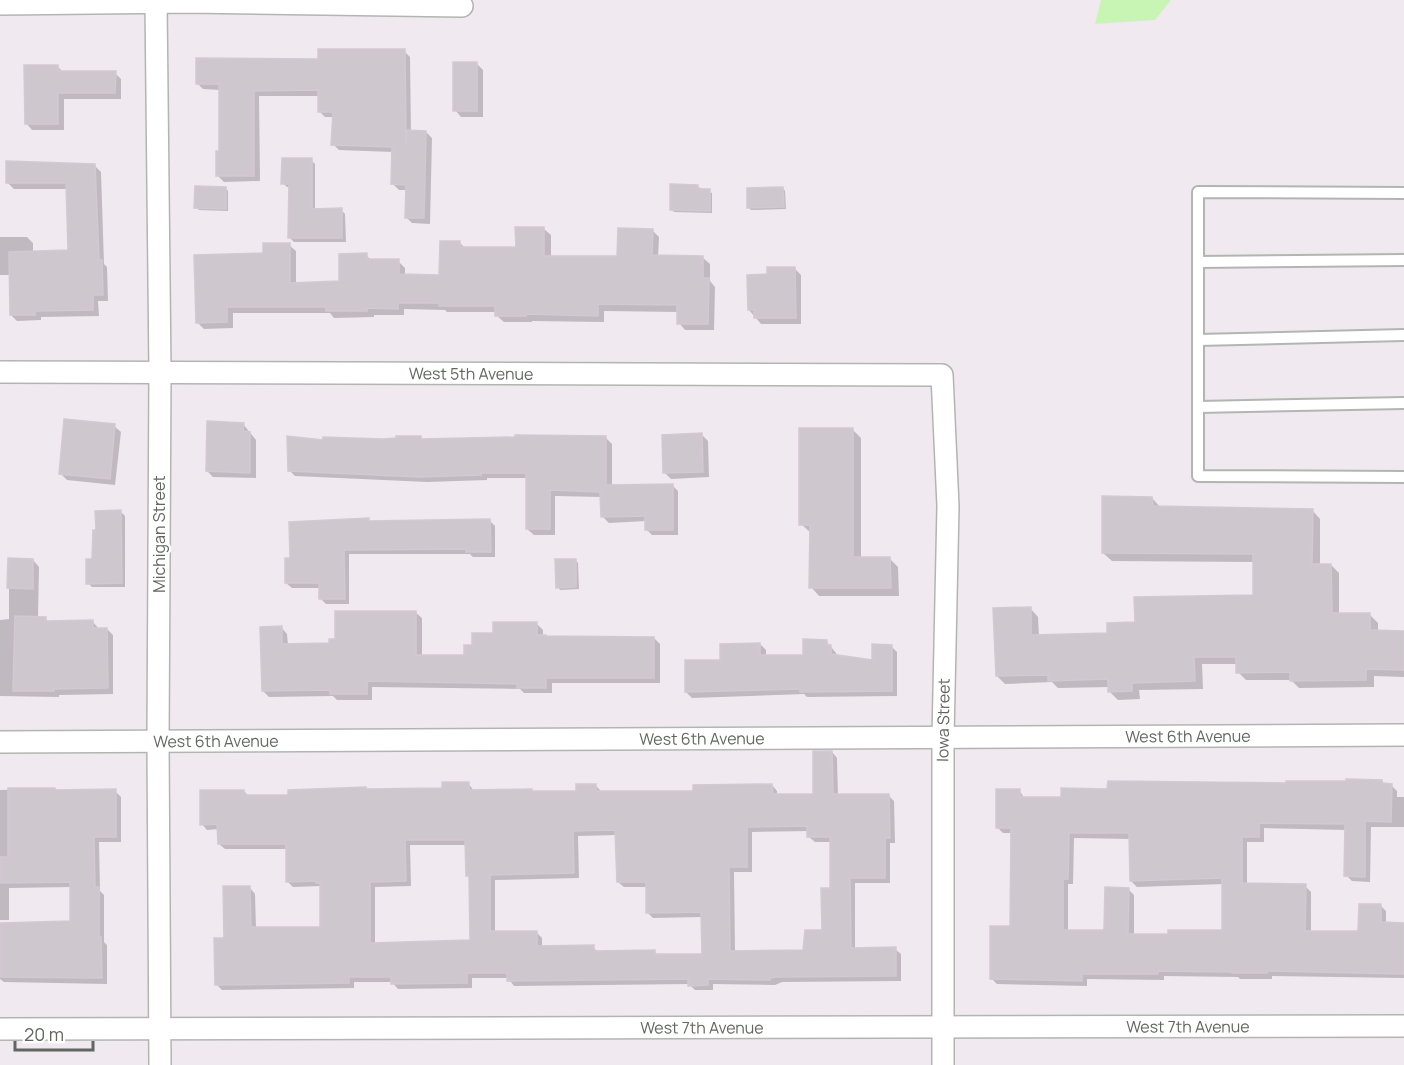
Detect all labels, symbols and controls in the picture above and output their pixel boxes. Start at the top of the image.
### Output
street label: West 5th Avenue [409,362,533,385]
street label: Michigan Street [148,475,170,593]
street label: Iowa Street [931,678,955,762]
street label: West 6th Avenue [1125,725,1251,747]
street label: West 6th Avenue [639,727,765,750]
street label: West 6th Avenue [153,730,279,752]
scale bar [15,1014,93,1052]
street label: West 7th Avenue [1126,1015,1250,1038]
street label: West 7th Avenue [640,1016,764,1039]
text: 20 m [24,1022,64,1046]

